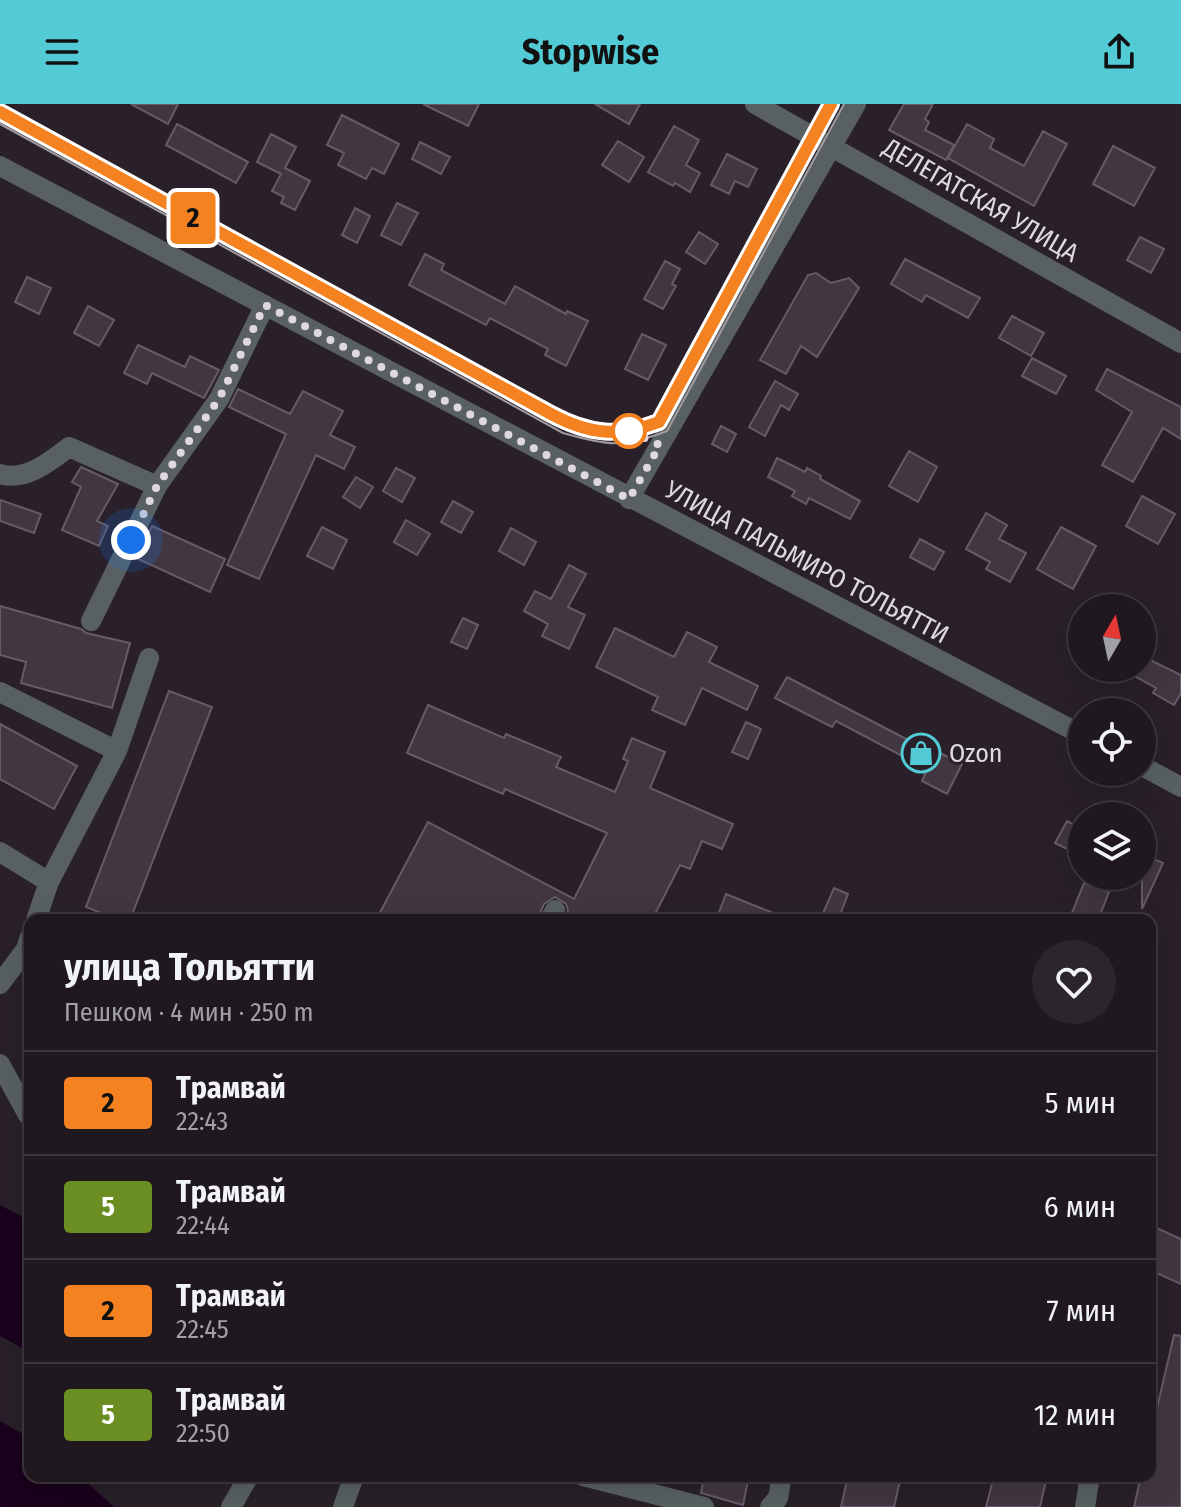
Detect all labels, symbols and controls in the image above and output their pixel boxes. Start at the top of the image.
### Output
icon: menu [40,30,84,74]
text: Stopwise [522,30,659,74]
icon: share [1097,30,1141,74]
street label: ДЕЛЕГАТСКАЯ УЛИЦА [877,131,1084,269]
line badge: 2 [167,192,219,244]
text: 2 [187,201,199,234]
unlabelled marker [612,414,646,448]
street label: УЛИЦА ПАЛЬМИРО ТОЛЬЯТТИ [659,474,954,650]
your location [111,520,151,560]
north arrow [1068,594,1156,682]
map controls [1068,594,1156,890]
button: locate [1068,698,1156,786]
shop icon: Ozon [900,732,942,774]
place label: Ozon [949,738,1003,769]
button: layers [1068,802,1156,890]
button: heart [1032,940,1116,1024]
text: улица Тольятти [64,944,315,990]
text: Пешком · 4 мин · 250 m [64,997,313,1028]
text: Трамвай [176,1070,286,1106]
text: 5 мин [1045,1085,1116,1121]
text: 2 [102,1086,114,1119]
text: 22:43 [176,1106,228,1137]
text: Трамвай [176,1174,286,1210]
text: 6 мин [1044,1189,1116,1225]
text: 5 [101,1190,115,1223]
text: 22:44 [176,1210,229,1241]
text: Трамвай [176,1278,286,1314]
text: 7 мин [1046,1293,1116,1329]
text: 2 [102,1294,114,1327]
text: 22:45 [176,1314,229,1345]
text: Трамвай [176,1382,286,1418]
text: 12 мин [1034,1397,1116,1433]
text: 5 [101,1398,115,1431]
text: 22:50 [176,1418,230,1449]

